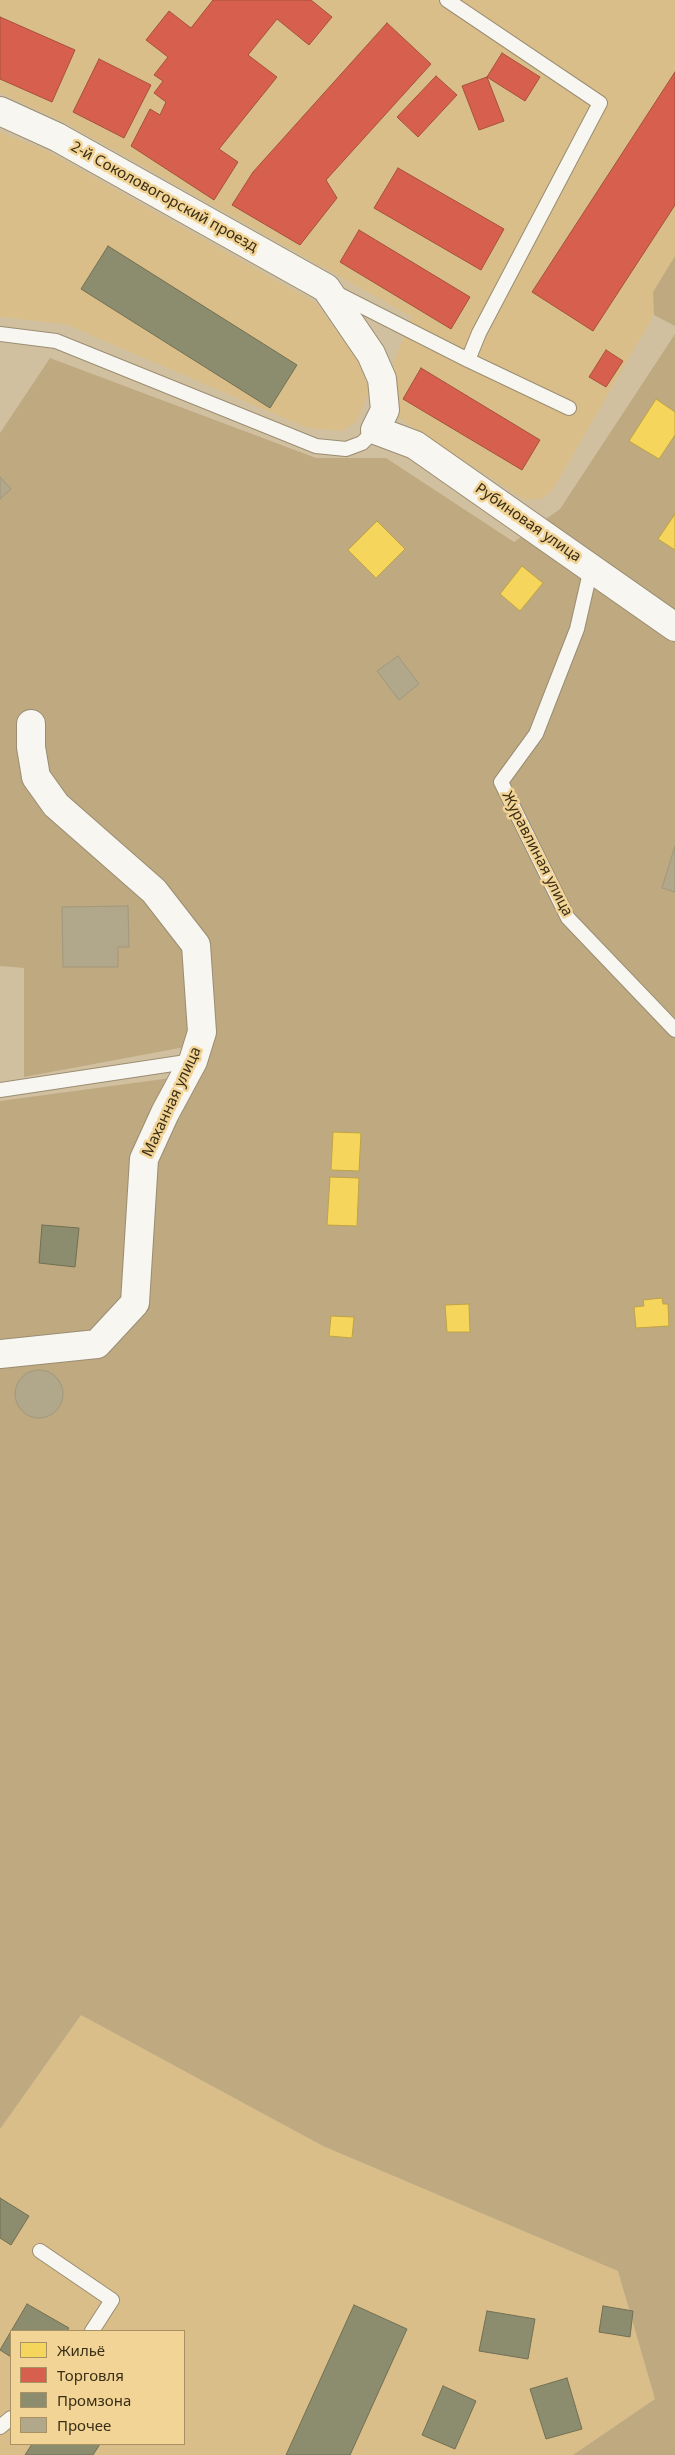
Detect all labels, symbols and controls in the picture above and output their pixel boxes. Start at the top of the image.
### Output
street label: 2-й Соколовогорский проезд [67,138,261,256]
street label: Рубиновая улица [472,480,584,566]
street label: Журавлиная улица [498,789,576,919]
street label: Маханная улица [139,1044,205,1160]
legend [10,2330,185,2445]
text: Жильё [57,2340,105,2360]
text: Торговля [57,2365,124,2385]
text: Промзона [57,2390,131,2410]
text: Прочее [57,2415,111,2435]

